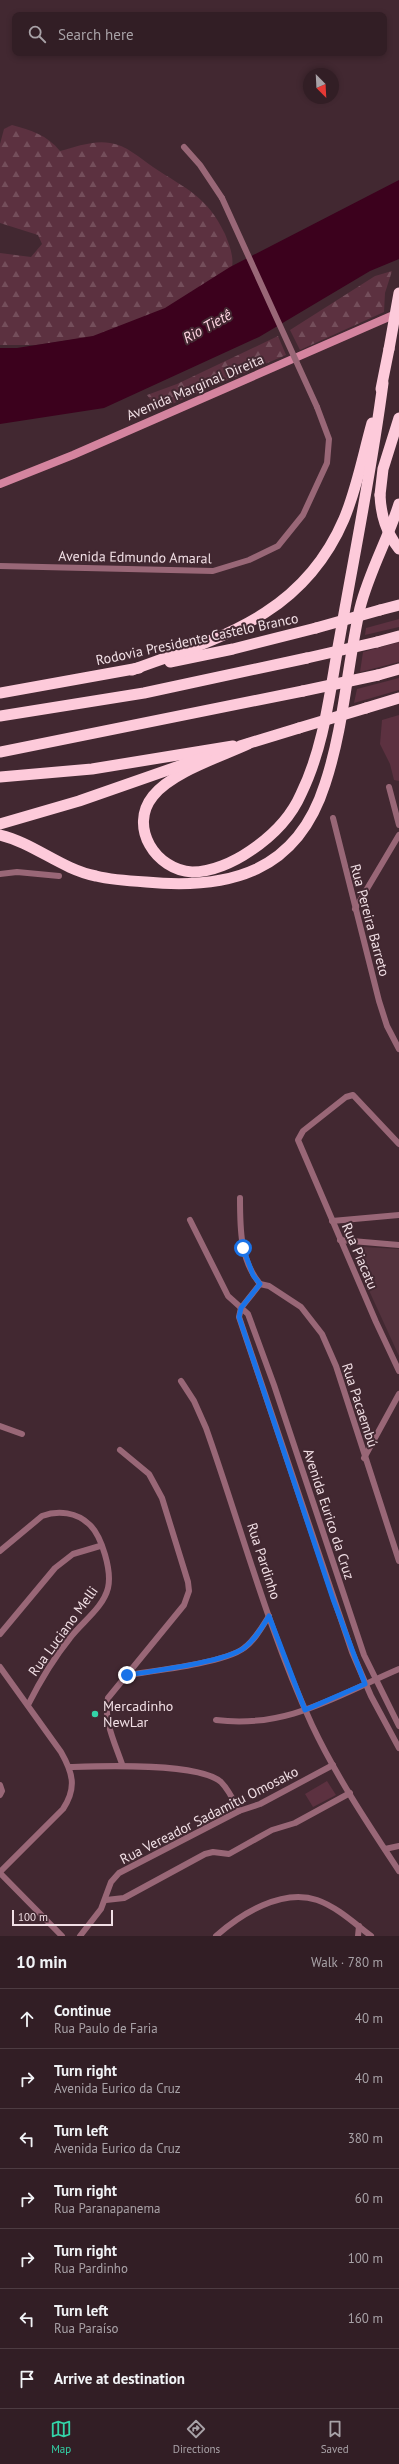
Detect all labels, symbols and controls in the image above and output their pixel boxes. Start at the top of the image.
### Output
search box [12,12,387,56]
icon: search [26,23,48,45]
text: Search here [58,25,134,44]
north arrow [303,68,339,104]
water label: Rio Tietê [179,305,235,347]
street label: Avenida Marginal Direita [123,350,267,424]
street label: Avenida Edmundo Amaral [58,547,212,567]
street label: Rodovia Presidente Castelo Branco [94,609,300,669]
street label: Rua Pereira Barreto [346,862,394,978]
street label: Rua Piacatu [338,1220,382,1292]
route start [234,1239,252,1257]
street label: Rua Pacaembú [338,1361,382,1449]
street label: Avenida Eurico da Cruz [299,1446,359,1582]
street label: Rua Pardinho [243,1520,285,1602]
street label: Rua Luciano Melli [24,1582,102,1680]
route end [118,1666,136,1684]
place label: Mercadinho NewLar [103,1697,173,1731]
marker: Mercadinho NewLar [90,1709,100,1719]
street label: Rua Vereador Sadamitu Omosako [117,1762,301,1868]
scale bar [12,1908,113,1927]
text: 100 m [18,1910,48,1924]
text: 10 min [16,1951,67,1973]
text: Walk · 780 m [311,1954,383,1971]
text: Continue [54,2001,111,2020]
icon: ahead [16,2008,38,2030]
text: 40 m [355,2010,383,2027]
text: Rua Paulo de Faria [54,2020,158,2037]
text: Turn right [54,2061,117,2080]
icon: right [16,2068,38,2090]
text: 40 m [355,2070,383,2087]
text: Avenida Eurico da Cruz [54,2080,181,2097]
text: Turn left [54,2121,108,2140]
icon: left [16,2128,38,2150]
text: 380 m [348,2130,383,2147]
text: Avenida Eurico da Cruz [54,2140,181,2157]
text: Turn right [54,2181,117,2200]
icon: right [16,2188,38,2210]
text: 60 m [355,2190,383,2207]
text: Rua Paranapanema [54,2200,160,2217]
text: Turn right [54,2241,117,2260]
icon: right [16,2248,38,2270]
text: 100 m [348,2250,383,2267]
text: Rua Pardinho [54,2260,128,2277]
text: Turn left [54,2301,108,2320]
icon: left [16,2308,38,2330]
text: 160 m [348,2310,383,2327]
text: Rua Paraíso [54,2320,119,2337]
icon: arrive [16,2368,38,2390]
text: Arrive at destination [54,2369,185,2388]
tab: Map [50,2418,72,2456]
tab: Directions [173,2418,220,2456]
tab: Saved [321,2418,349,2456]

